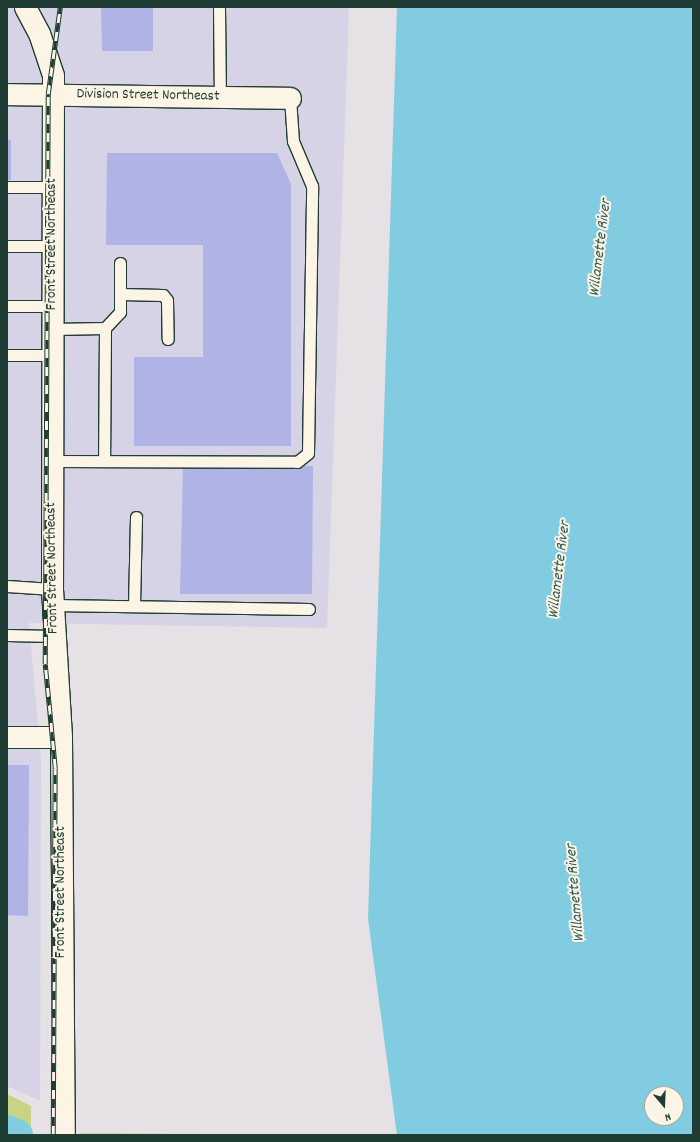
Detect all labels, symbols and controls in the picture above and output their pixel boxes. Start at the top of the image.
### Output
street label: Division Street Northeast [76,86,220,106]
street label: Front Street Northeast [44,178,62,310]
water label: Willamette River [585,198,617,298]
street label: Front Street Northeast [43,502,63,634]
water label: Willamette River [544,520,576,620]
street label: Front Street Northeast [53,826,71,958]
water label: Willamette River [562,843,590,943]
north arrow [644,1086,684,1126]
text: N [662,1108,673,1125]

